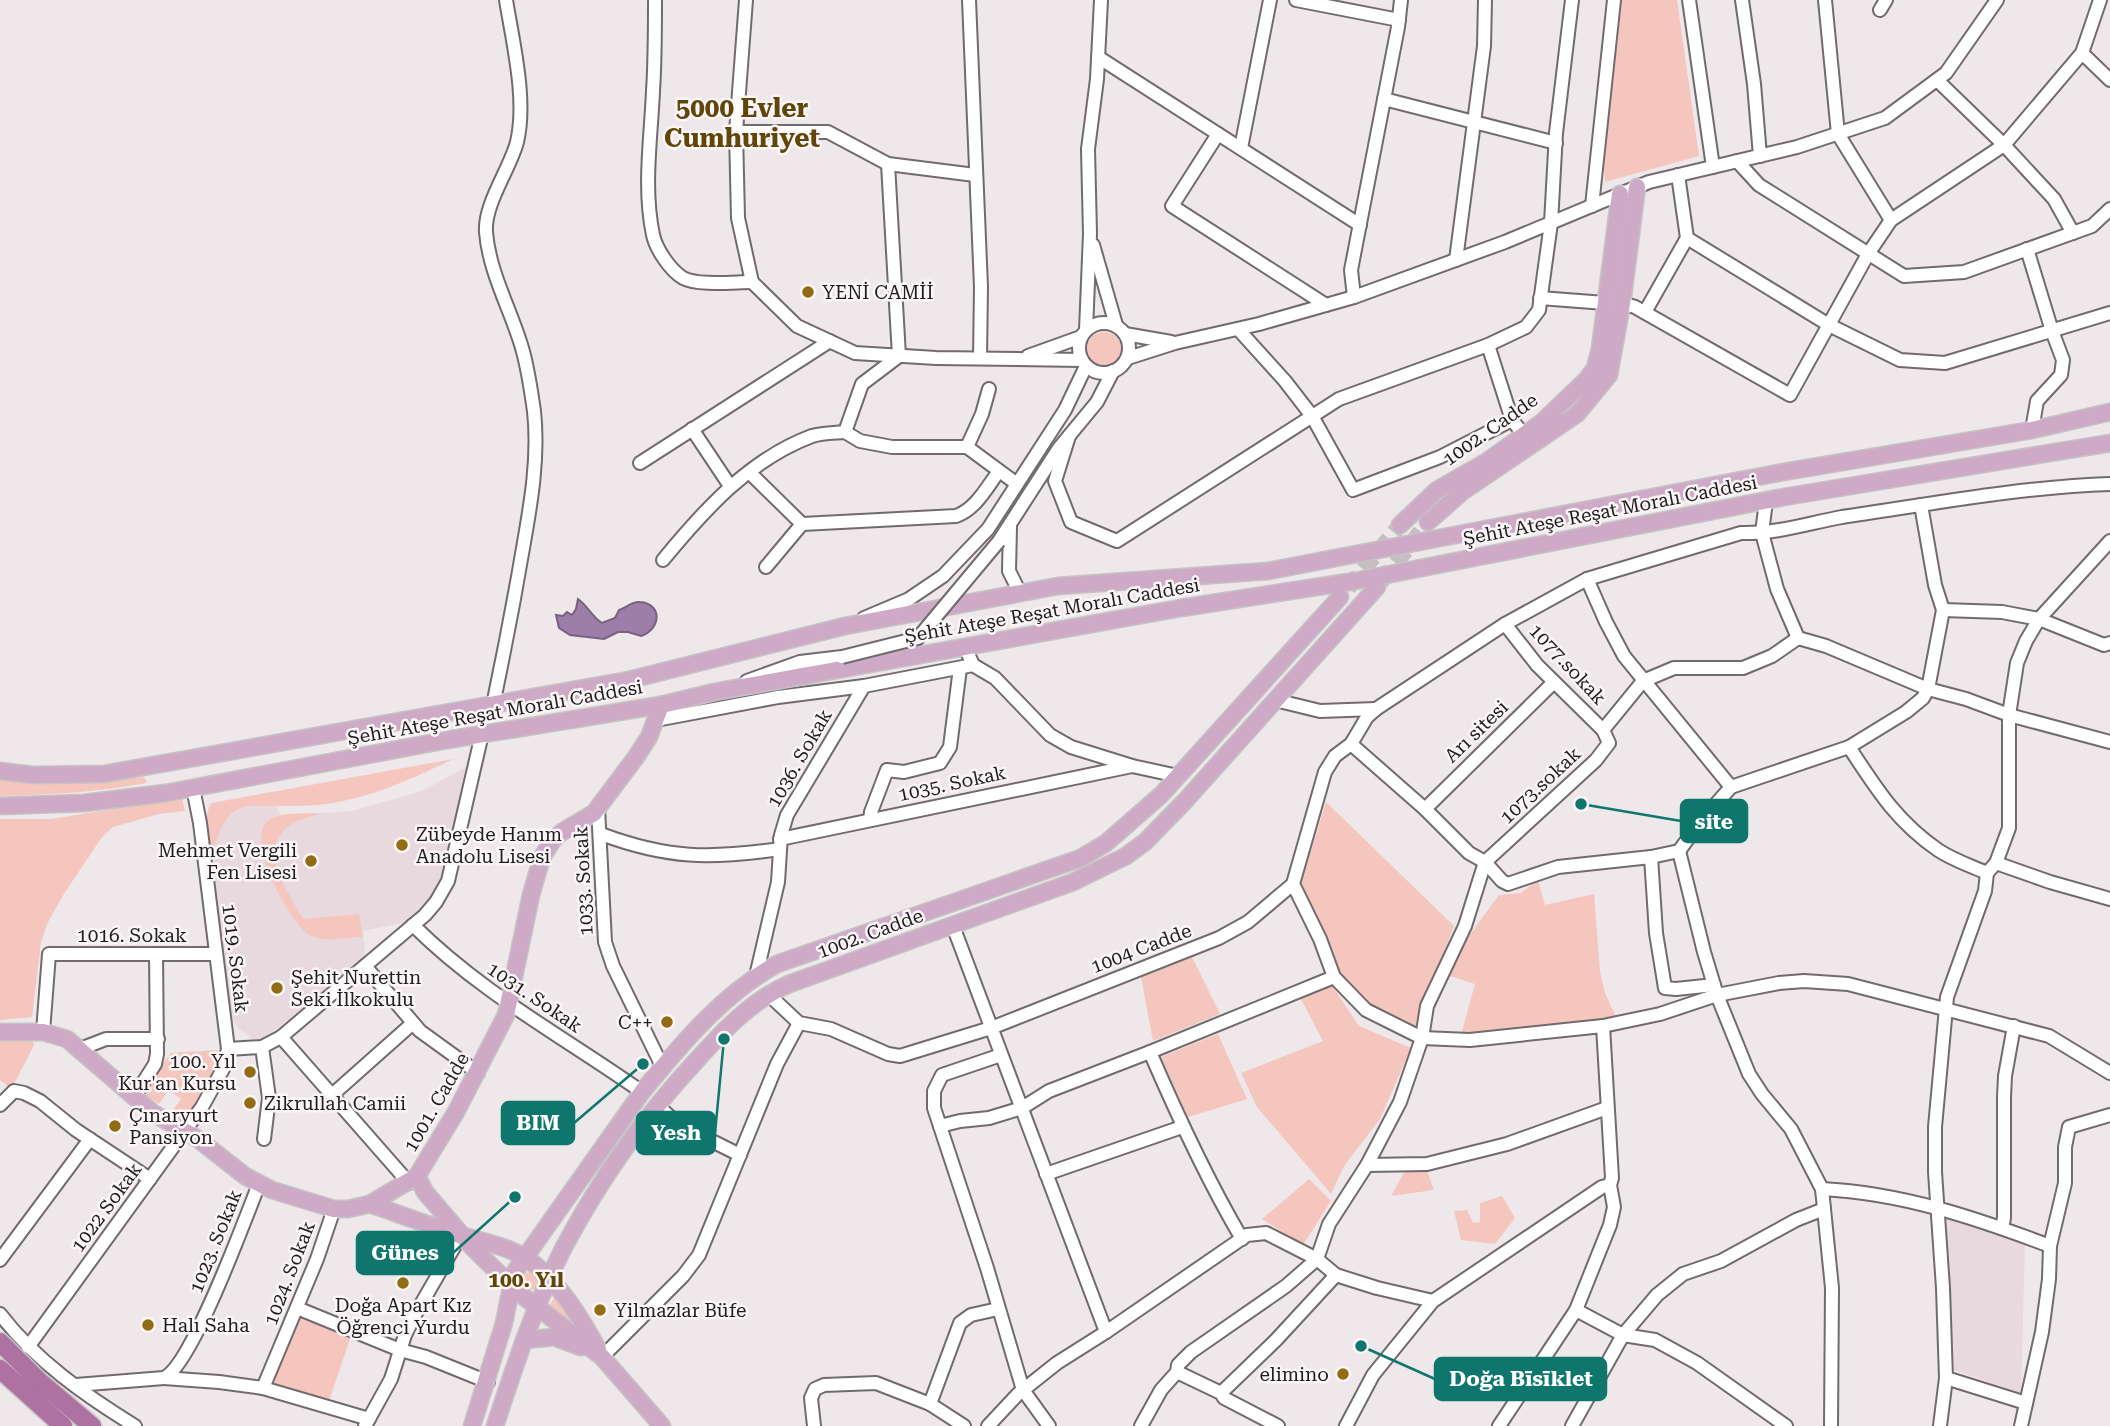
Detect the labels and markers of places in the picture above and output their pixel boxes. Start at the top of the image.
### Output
place label: YENİ CAMİİ [822,281,934,304]
marker: YENİ CAMİİ [800,284,816,300]
callout: site [1681,800,1747,842]
place label: Zübeyde Hanım Anadolu Lisesi [416,823,562,868]
marker: Zübeyde Hanım Anadolu Lisesi [394,837,410,853]
place label: Mehmet Vergili Fen Lisesi [158,839,297,884]
marker: Mehmet Vergili Fen Lisesi [303,853,319,869]
place label: Şehit Nurettin Seki İlkokulu [291,966,421,1011]
marker: Şehit Nurettin Seki İlkokulu [269,980,285,996]
place label: C++ [618,1011,653,1034]
marker: C++ [659,1014,675,1030]
place label: 100. Yıl Kur'an Kursu [118,1050,236,1095]
marker: 100. Yıl Kur'an Kursu [242,1064,258,1080]
place label: Zikrullah Camii [264,1092,406,1115]
marker: Zikrullah Camii [242,1095,258,1111]
callout: BIM [502,1102,574,1144]
place label: Çınaryurt Pansiyon [129,1104,218,1149]
callout: Yesh [637,1112,715,1154]
marker: Çınaryurt Pansiyon [107,1118,123,1134]
callout: Günes [357,1232,453,1274]
marker: Doğa Apart Kız Öğrenci Yurdu [395,1275,411,1291]
place label: Doğa Apart Kız Öğrenci Yurdu [335,1294,471,1339]
place label: Yilmazlar Büfe [614,1299,746,1322]
marker: Yilmazlar Büfe [592,1302,608,1318]
place label: Halı Saha [162,1314,250,1337]
marker: Halı Saha [140,1317,156,1333]
callout: Doğa Bīsīklet [1435,1358,1606,1400]
place label: elimino [1260,1363,1329,1386]
marker: elimino [1335,1366,1351,1382]

